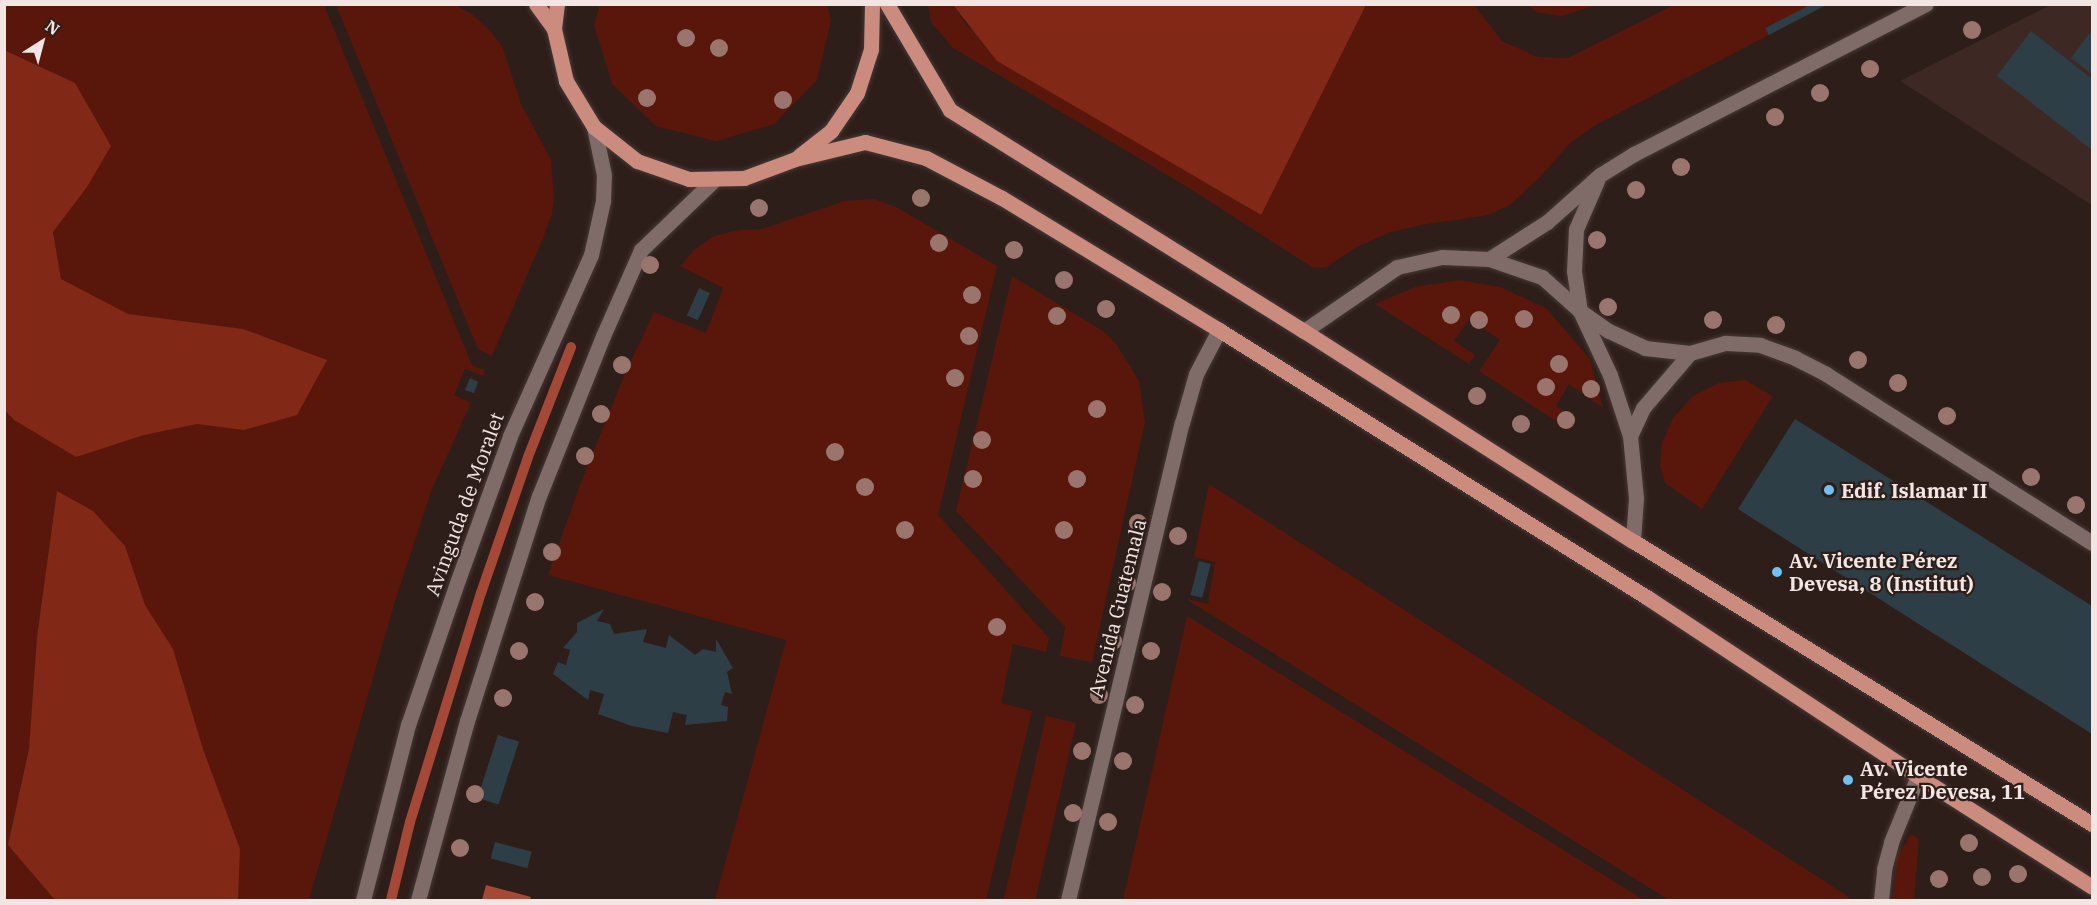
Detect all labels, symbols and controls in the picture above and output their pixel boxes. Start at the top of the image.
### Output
north arrow [12,12,72,72]
text: N [42,16,64,39]
street label: Avinguda de Moralet [420,409,508,599]
place label: Edif. Islamar II [1841,478,1987,502]
marker: Edif. Islamar II [1822,483,1836,497]
street label: Avenida Guatemala [1083,516,1151,700]
place label: Av. Vicente Pérez Devesa, 8 (Institut) [1789,548,1974,595]
marker: Av. Vicente Pérez Devesa, 8 (Institut) [1770,565,1784,579]
place label: Av. Vicente Pérez Devesa, 11 [1860,756,2025,803]
marker: Av. Vicente Pérez Devesa, 11 [1841,773,1855,787]

